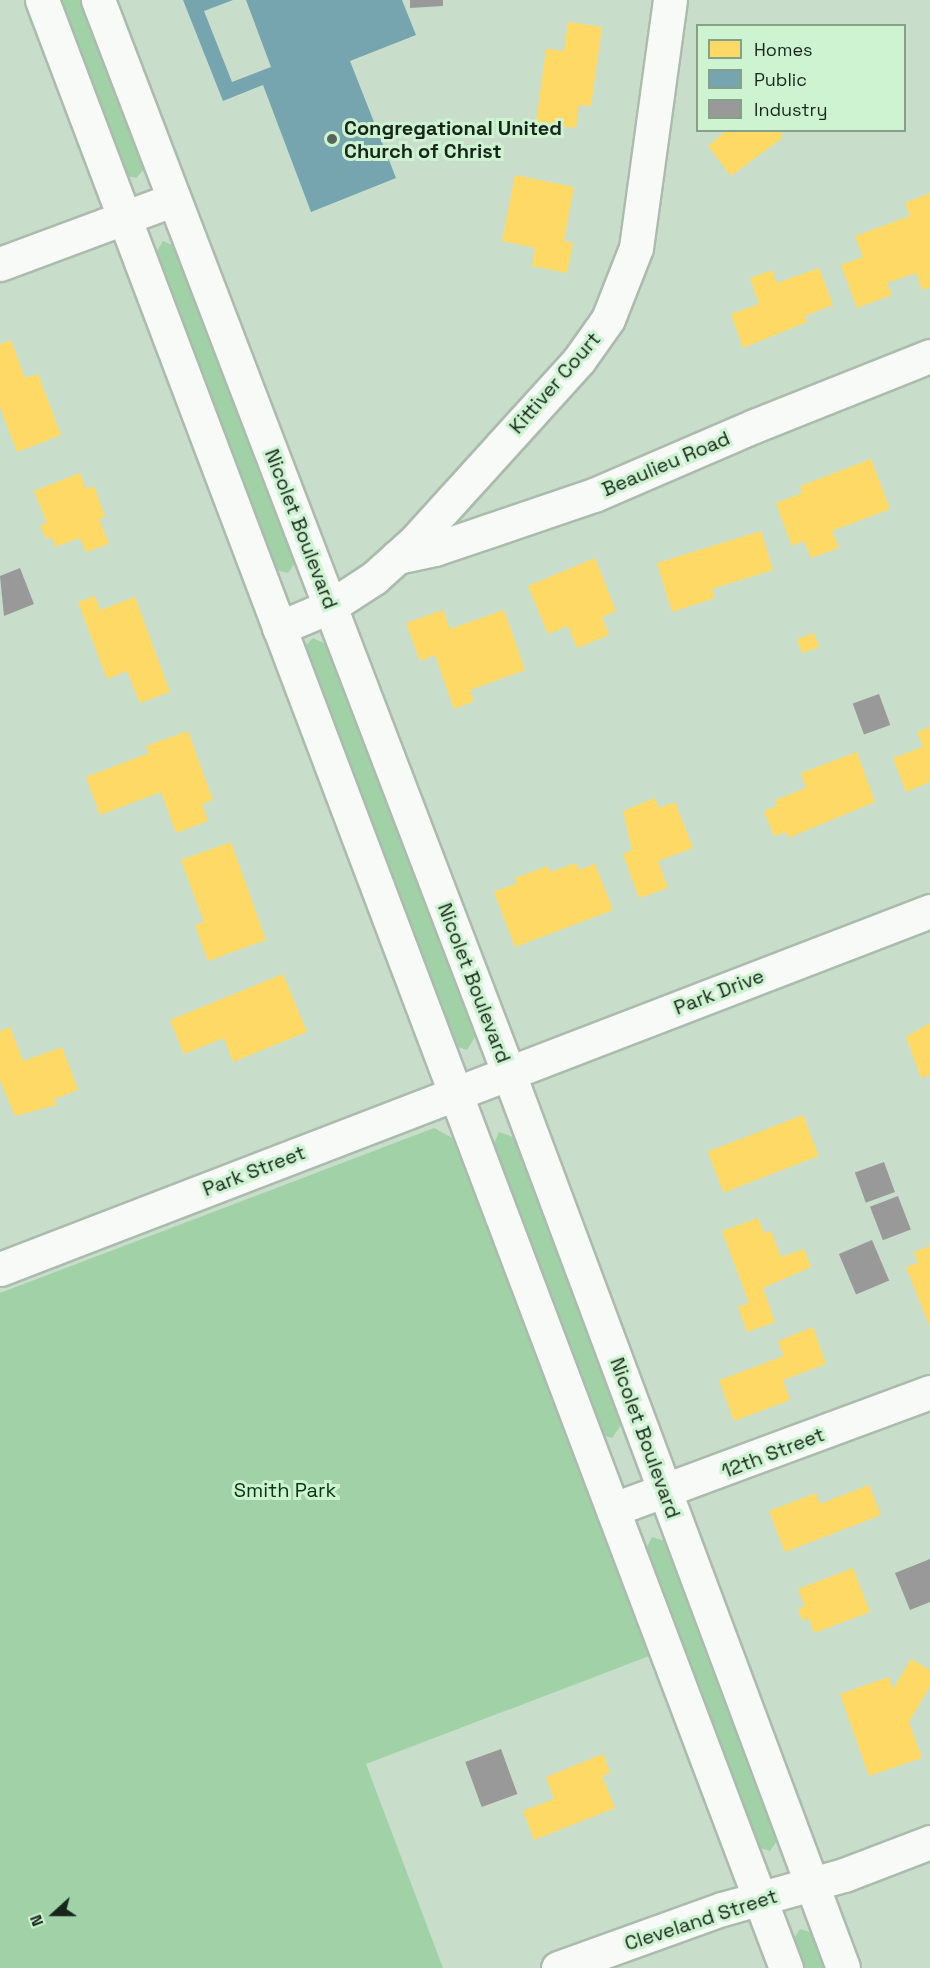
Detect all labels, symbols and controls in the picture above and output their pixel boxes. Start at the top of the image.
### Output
legend [696,24,906,132]
text: Homes [754,38,813,61]
text: Public [754,68,807,91]
text: Industry [754,98,827,121]
place label: Congregational United Church of Christ [344,116,562,163]
marker: Congregational United Church of Christ [325,132,339,146]
street label: Kittiver Court [504,327,606,439]
street label: Beaulieu Road [598,426,734,502]
street label: Nicolet Boulevard [259,446,343,612]
street label: Nicolet Boulevard [432,900,516,1066]
street label: Park Drive [671,964,767,1020]
street label: Park Street [199,1140,309,1202]
street label: Nicolet Boulevard [605,1354,685,1522]
street label: 12th Street [718,1422,828,1484]
park label: Smith Park [234,1478,336,1502]
north arrow [24,1884,84,1944]
street label: Cleveland Street [622,1884,780,1956]
text: N [25,1912,48,1929]

